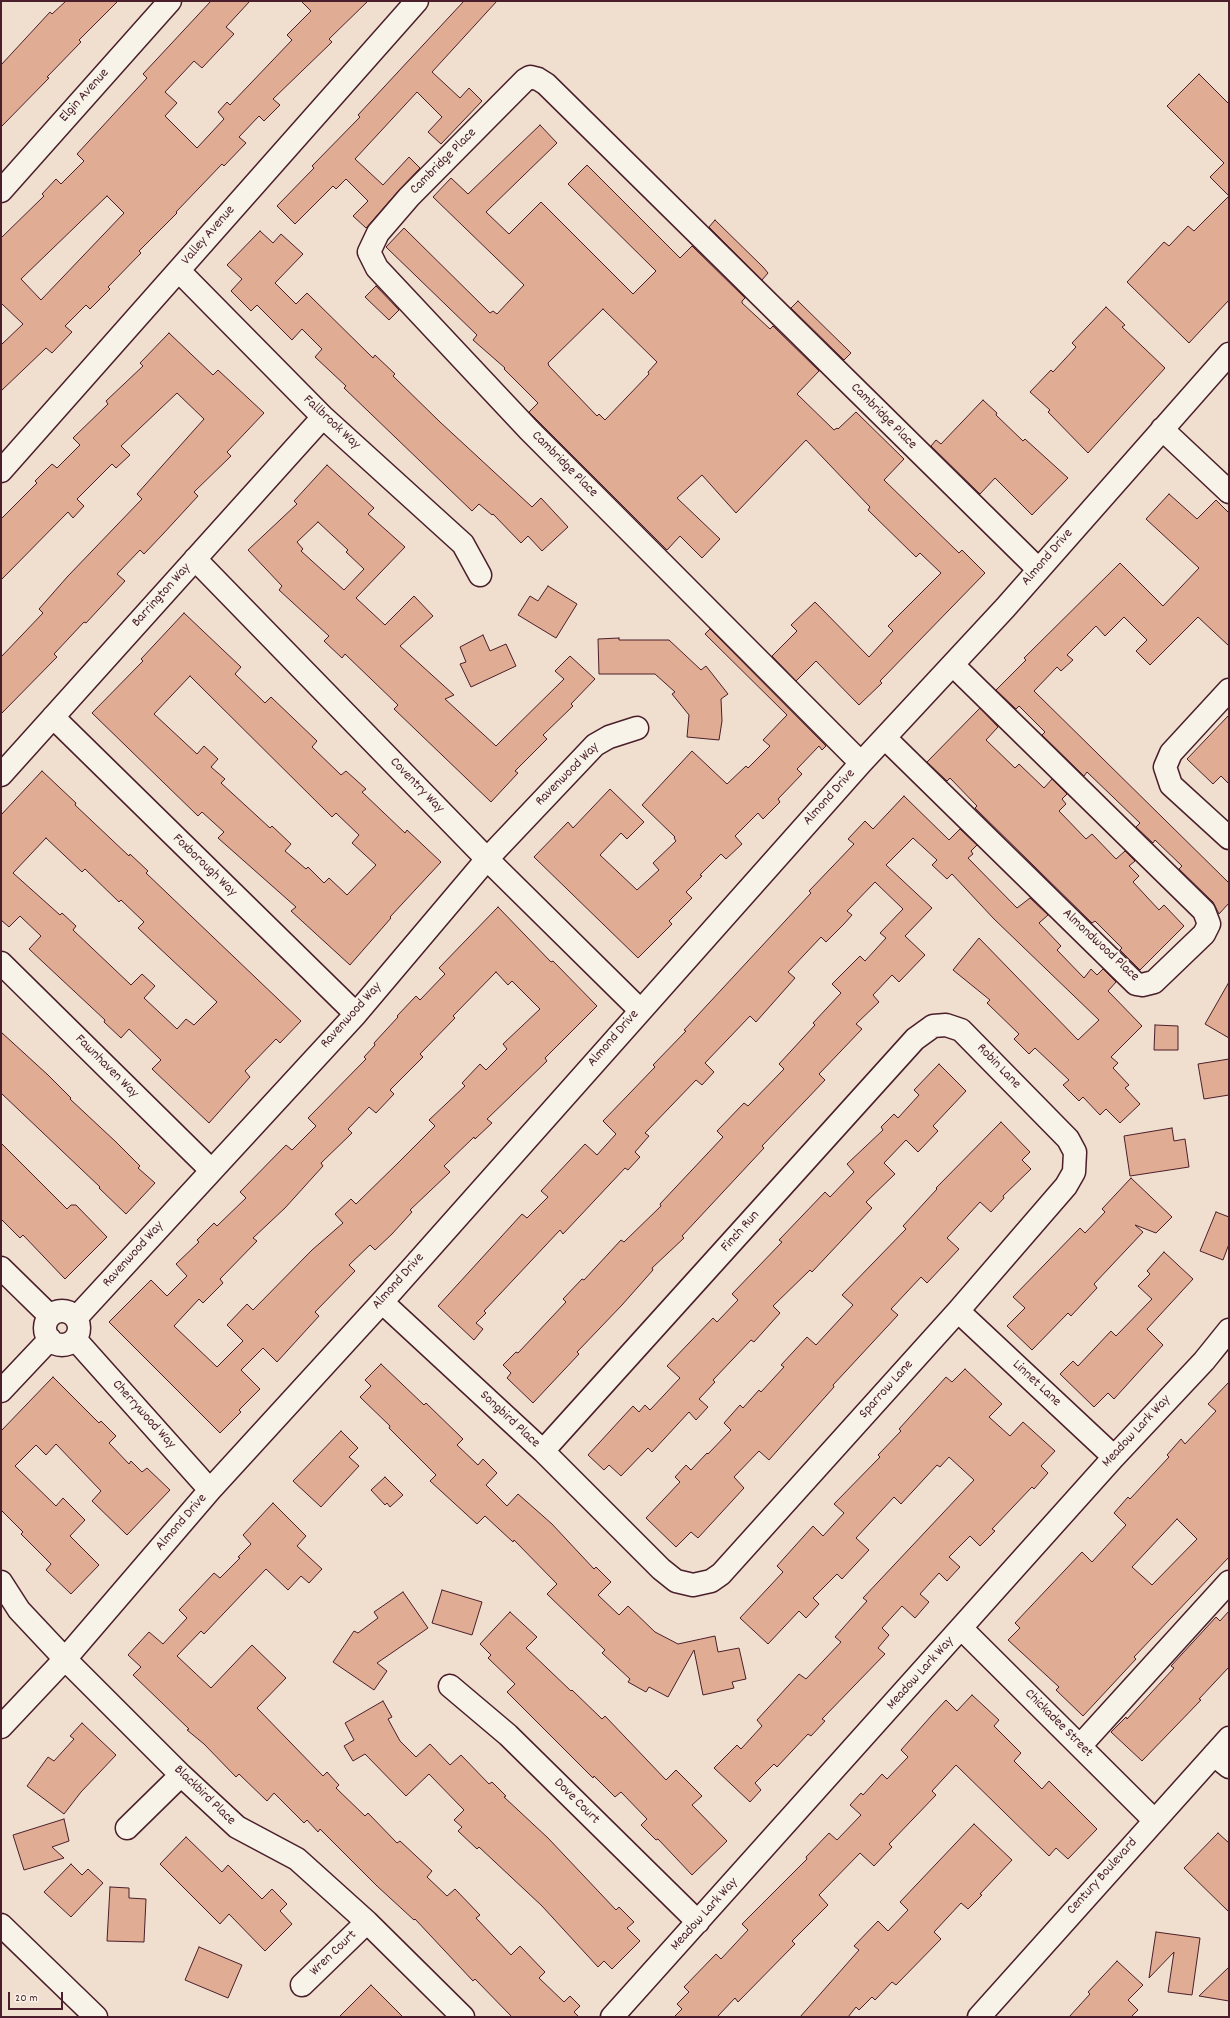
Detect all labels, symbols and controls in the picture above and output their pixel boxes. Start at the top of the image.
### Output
street label: Elgin Avenue [57,66,113,126]
street label: Cambridge Place [407,125,481,199]
street label: Valley Avenue [179,203,239,269]
street label: Cambridge Place [846,380,920,454]
street label: Fallbrook Way [299,392,363,454]
street label: Cambridge Place [527,428,601,502]
street label: Almond Drive [1019,526,1077,590]
street label: Barrington Way [129,561,195,631]
street label: Ravenwood Way [533,740,603,810]
street label: Coventry Way [385,755,447,817]
street label: Almond Drive [800,766,860,830]
street label: Foxborough Way [168,831,240,901]
street label: Almondwood Place [1058,906,1142,986]
street label: Ravenwood Way [318,979,386,1053]
street label: Almond Drive [585,1007,643,1071]
street label: Fawnhaven Way [71,1032,141,1102]
street label: Robin Lane [972,1041,1024,1093]
street label: Finch Run [718,1208,764,1256]
street label: Ravenwood Way [100,1218,168,1292]
street label: Almond Drive [369,1250,429,1314]
street label: Sparrow Lane [856,1357,918,1423]
street label: Linnet Lane [1008,1357,1064,1411]
street label: Cherrywood Way [108,1377,178,1453]
street label: Songbird Place [475,1388,543,1452]
street label: Meadow Lark Way [1099,1392,1175,1472]
street label: Almond Drive [153,1491,211,1555]
street label: Meadow Lark Way [884,1634,958,1714]
street label: Chickadee Street [1020,1686,1096,1762]
street label: Blackbird Place [170,1762,238,1830]
street label: Dove Court [549,1775,603,1829]
street label: Century Boulevard [1064,1835,1142,1919]
street label: Meadow Lark Way [668,1875,742,1955]
street label: Wren Court [307,1928,361,1980]
scale bar [10,1984,65,2010]
text: 20 m [15,1990,38,2007]

